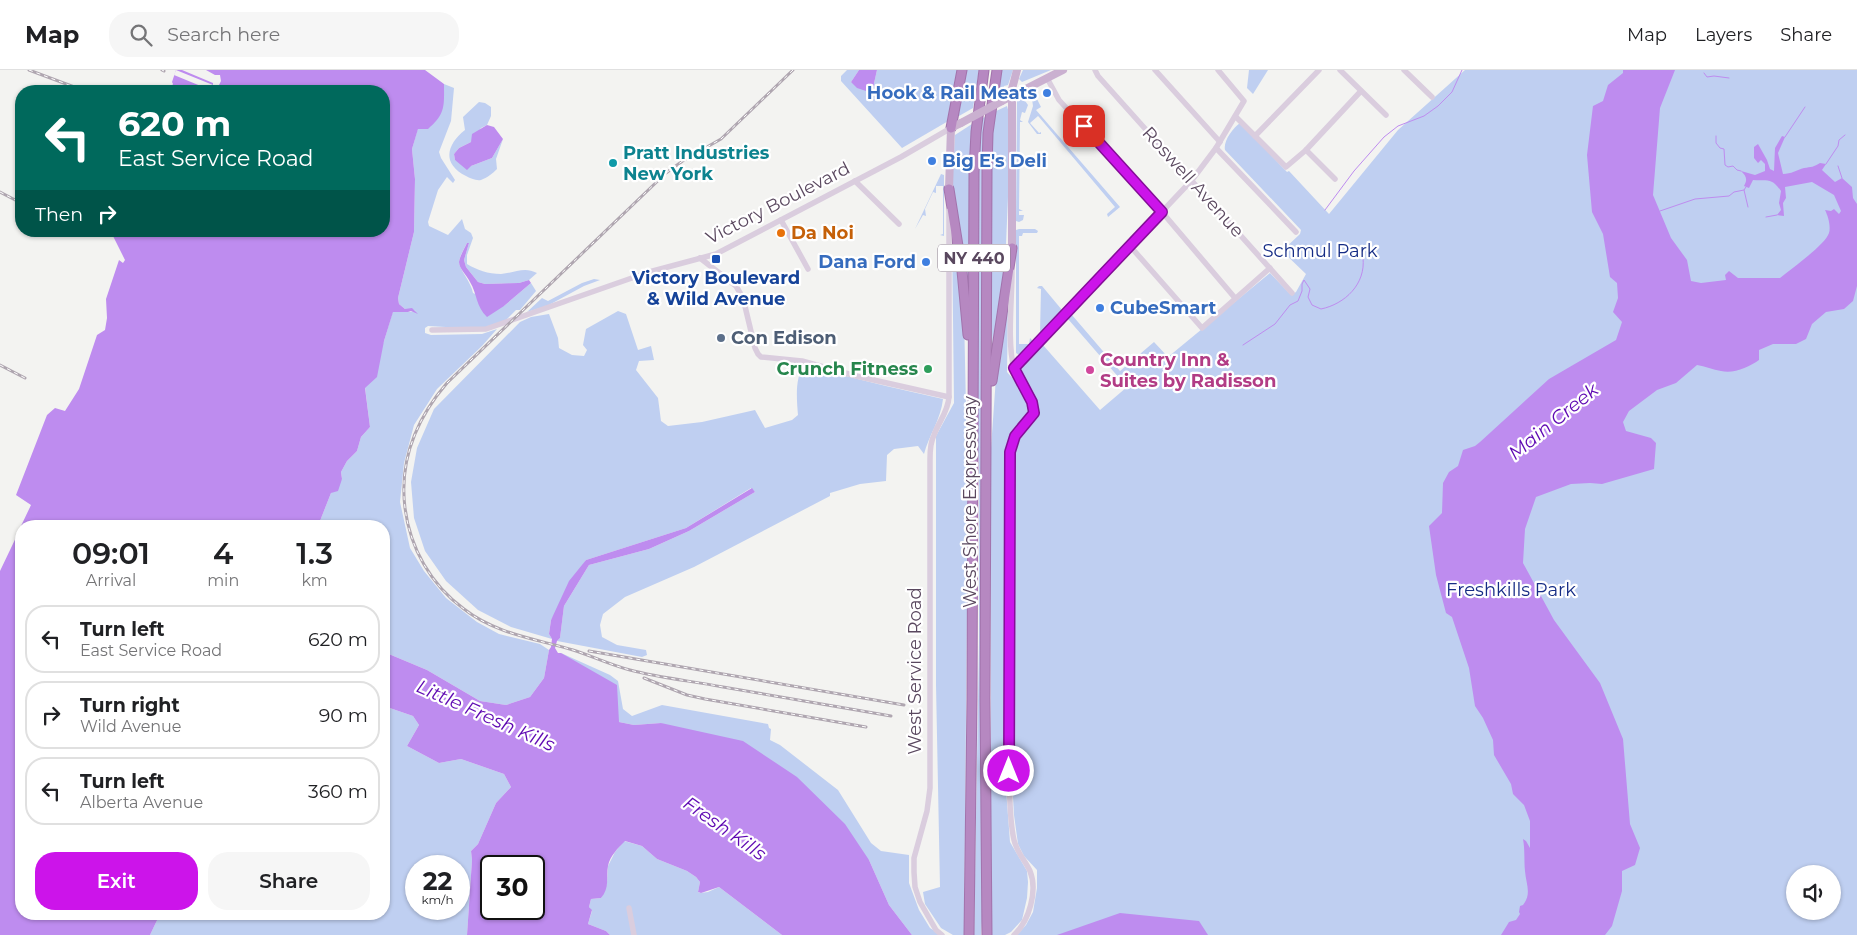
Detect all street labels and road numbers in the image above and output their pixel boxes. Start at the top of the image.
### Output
street label: Roswell Avenue [1137,122,1249,242]
street label: Victory Boulevard [702,157,854,249]
road number: NY 440 [938,244,1010,272]
street label: West Shore Expressway [959,396,981,608]
street label: West Service Road [904,587,926,755]

